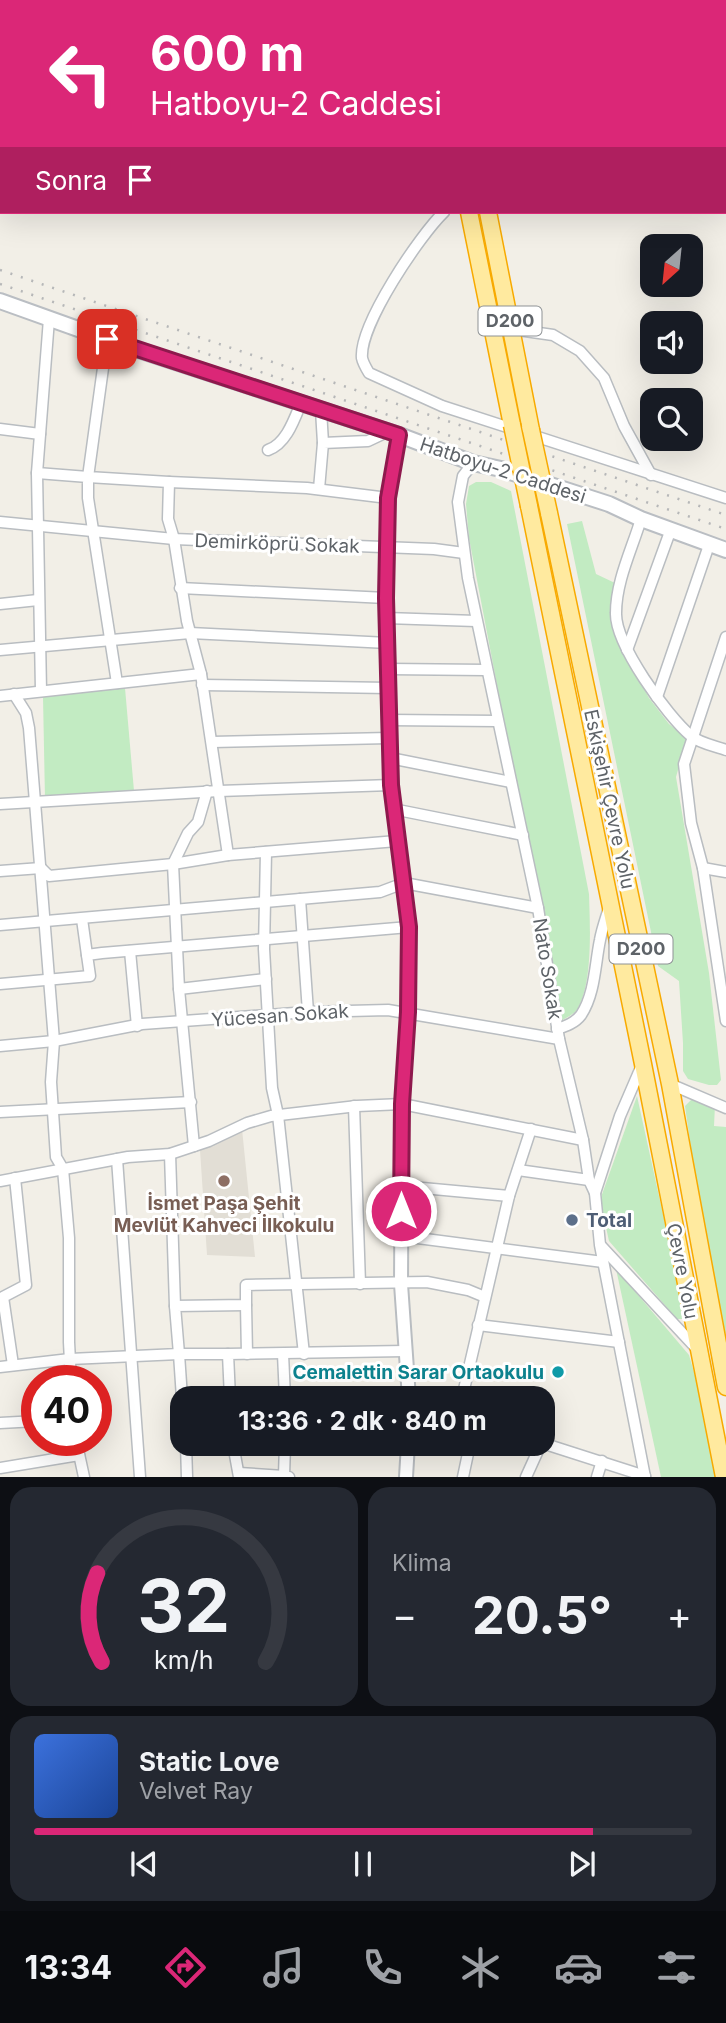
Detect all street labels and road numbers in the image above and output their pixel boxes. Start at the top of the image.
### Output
road number: D200 [478,306,542,335]
street label: Hatboyu-2 Caddesi [417,433,589,508]
street label: Demirköprü Sokak [194,529,361,558]
street label: Eskişehir Çevre Yolu [579,707,640,891]
street label: Nato Sokak [528,916,567,1022]
road number: D200 [610,934,672,964]
street label: Yücesan Sokak [211,999,350,1032]
street label: Çevre Yolu [662,1221,703,1321]

